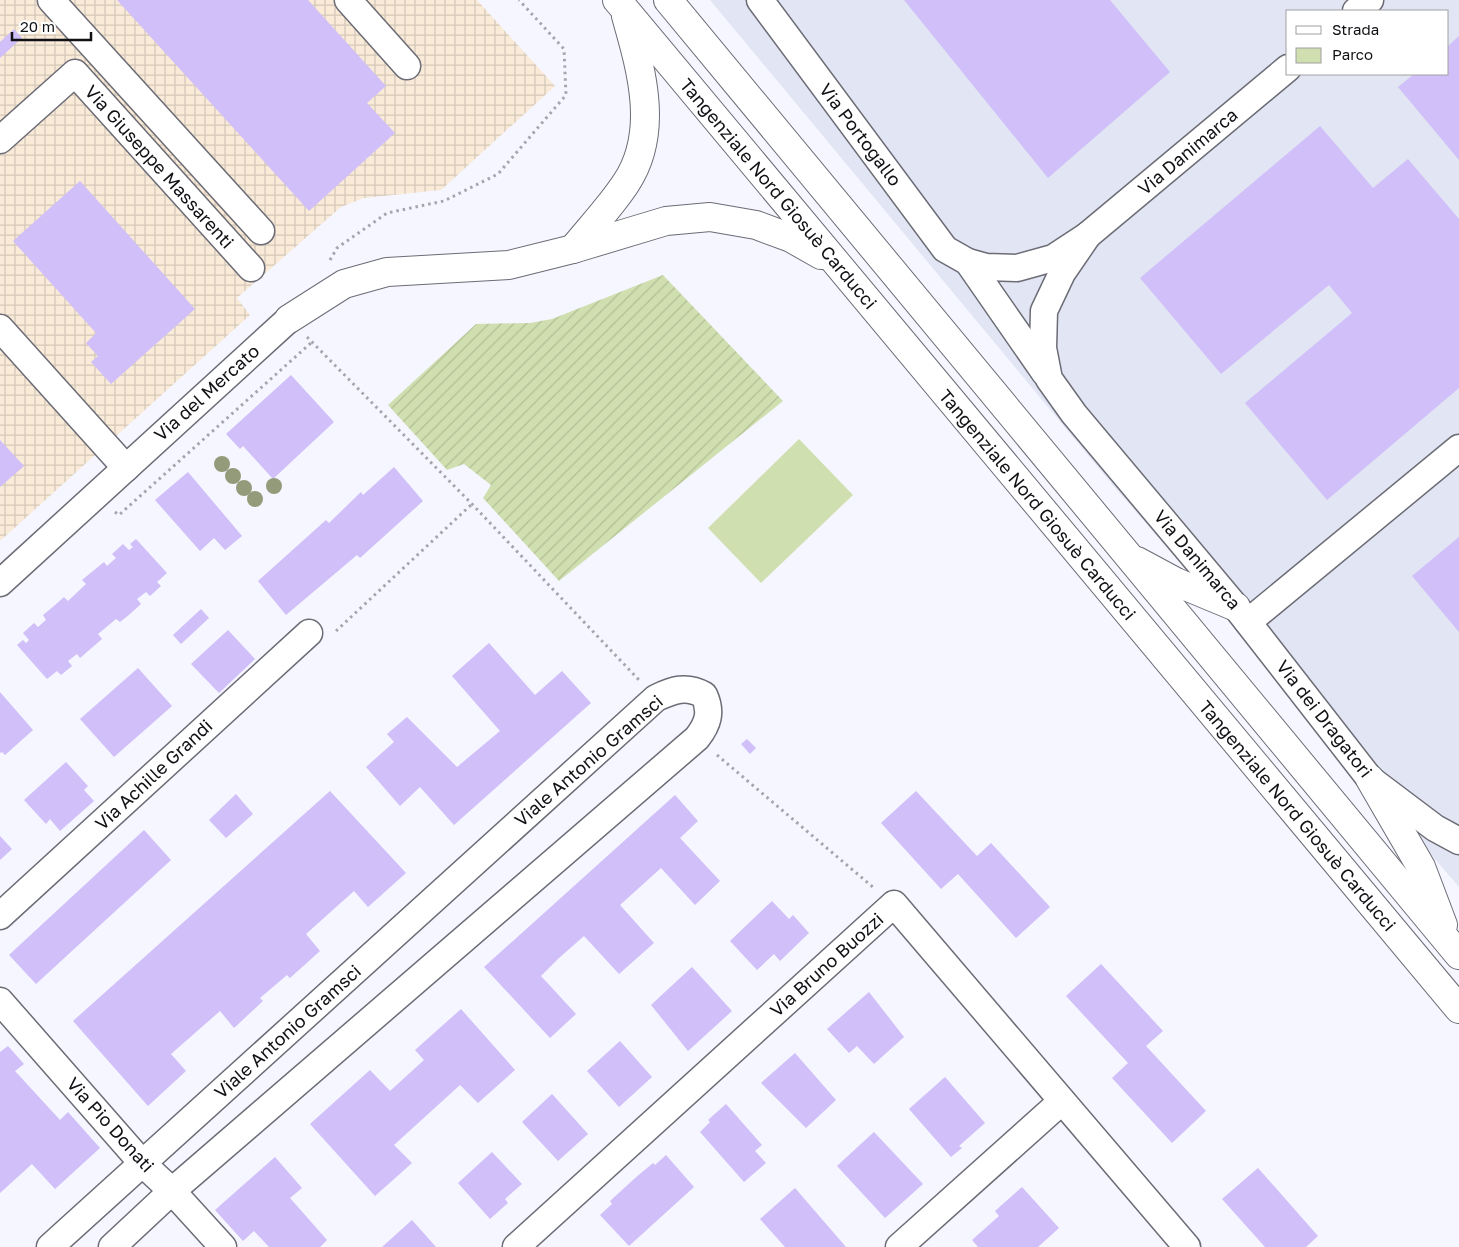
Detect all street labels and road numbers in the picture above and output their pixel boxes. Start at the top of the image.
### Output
street label: Tangenziale Nord Giosuè Carducci [676,74,882,313]
street label: Via Portogallo [815,79,907,190]
street label: Via Giuseppe Massarenti [81,80,239,253]
street label: Via Danimarca [1133,103,1242,199]
street label: Via del Mercato [149,339,263,445]
street label: Tangenziale Nord Giosuè Carducci [935,385,1141,624]
street label: Via Danimarca [1150,505,1246,614]
street label: Via dei Dragatori [1272,655,1377,781]
street label: Viale Antonio Gramsci [510,690,667,831]
street label: Tangenziale Nord Giosuè Carducci [1195,696,1401,935]
street label: Via Achille Grandi [90,714,216,834]
street label: Via Bruno Buozzi [765,908,888,1021]
street label: Viale Antonio Gramsci [210,960,365,1103]
street label: Via Pio Donati [62,1072,159,1176]

